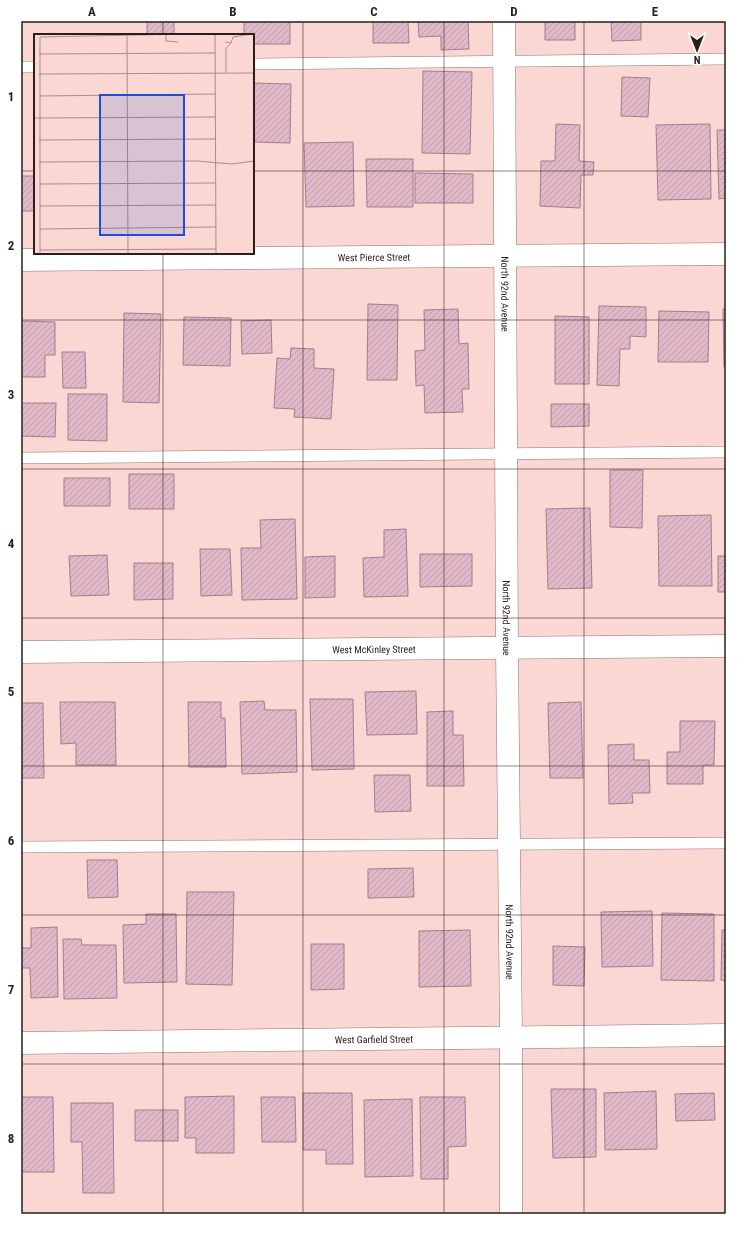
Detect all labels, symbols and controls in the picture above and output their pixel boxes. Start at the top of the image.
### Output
text: A [88,4,96,19]
text: B [229,4,237,19]
text: C [370,4,378,19]
text: D [510,4,518,19]
text: E [652,4,659,19]
north arrow [677,30,717,70]
inset map [34,34,254,254]
text: N [693,53,700,66]
text: 1 [8,89,14,104]
text: 2 [8,238,15,253]
street label: West Pierce Street [338,252,410,263]
street label: North 92nd Avenue [499,256,510,332]
text: 3 [8,387,14,402]
text: 4 [8,536,15,551]
street label: North 92nd Avenue [501,580,512,656]
street label: West McKinley Street [332,644,416,655]
text: 5 [8,684,15,699]
text: 6 [8,833,15,848]
street label: North 92nd Avenue [504,904,515,980]
text: 7 [8,982,15,997]
street label: West Garfield Street [335,1034,413,1045]
text: 8 [8,1131,14,1146]

